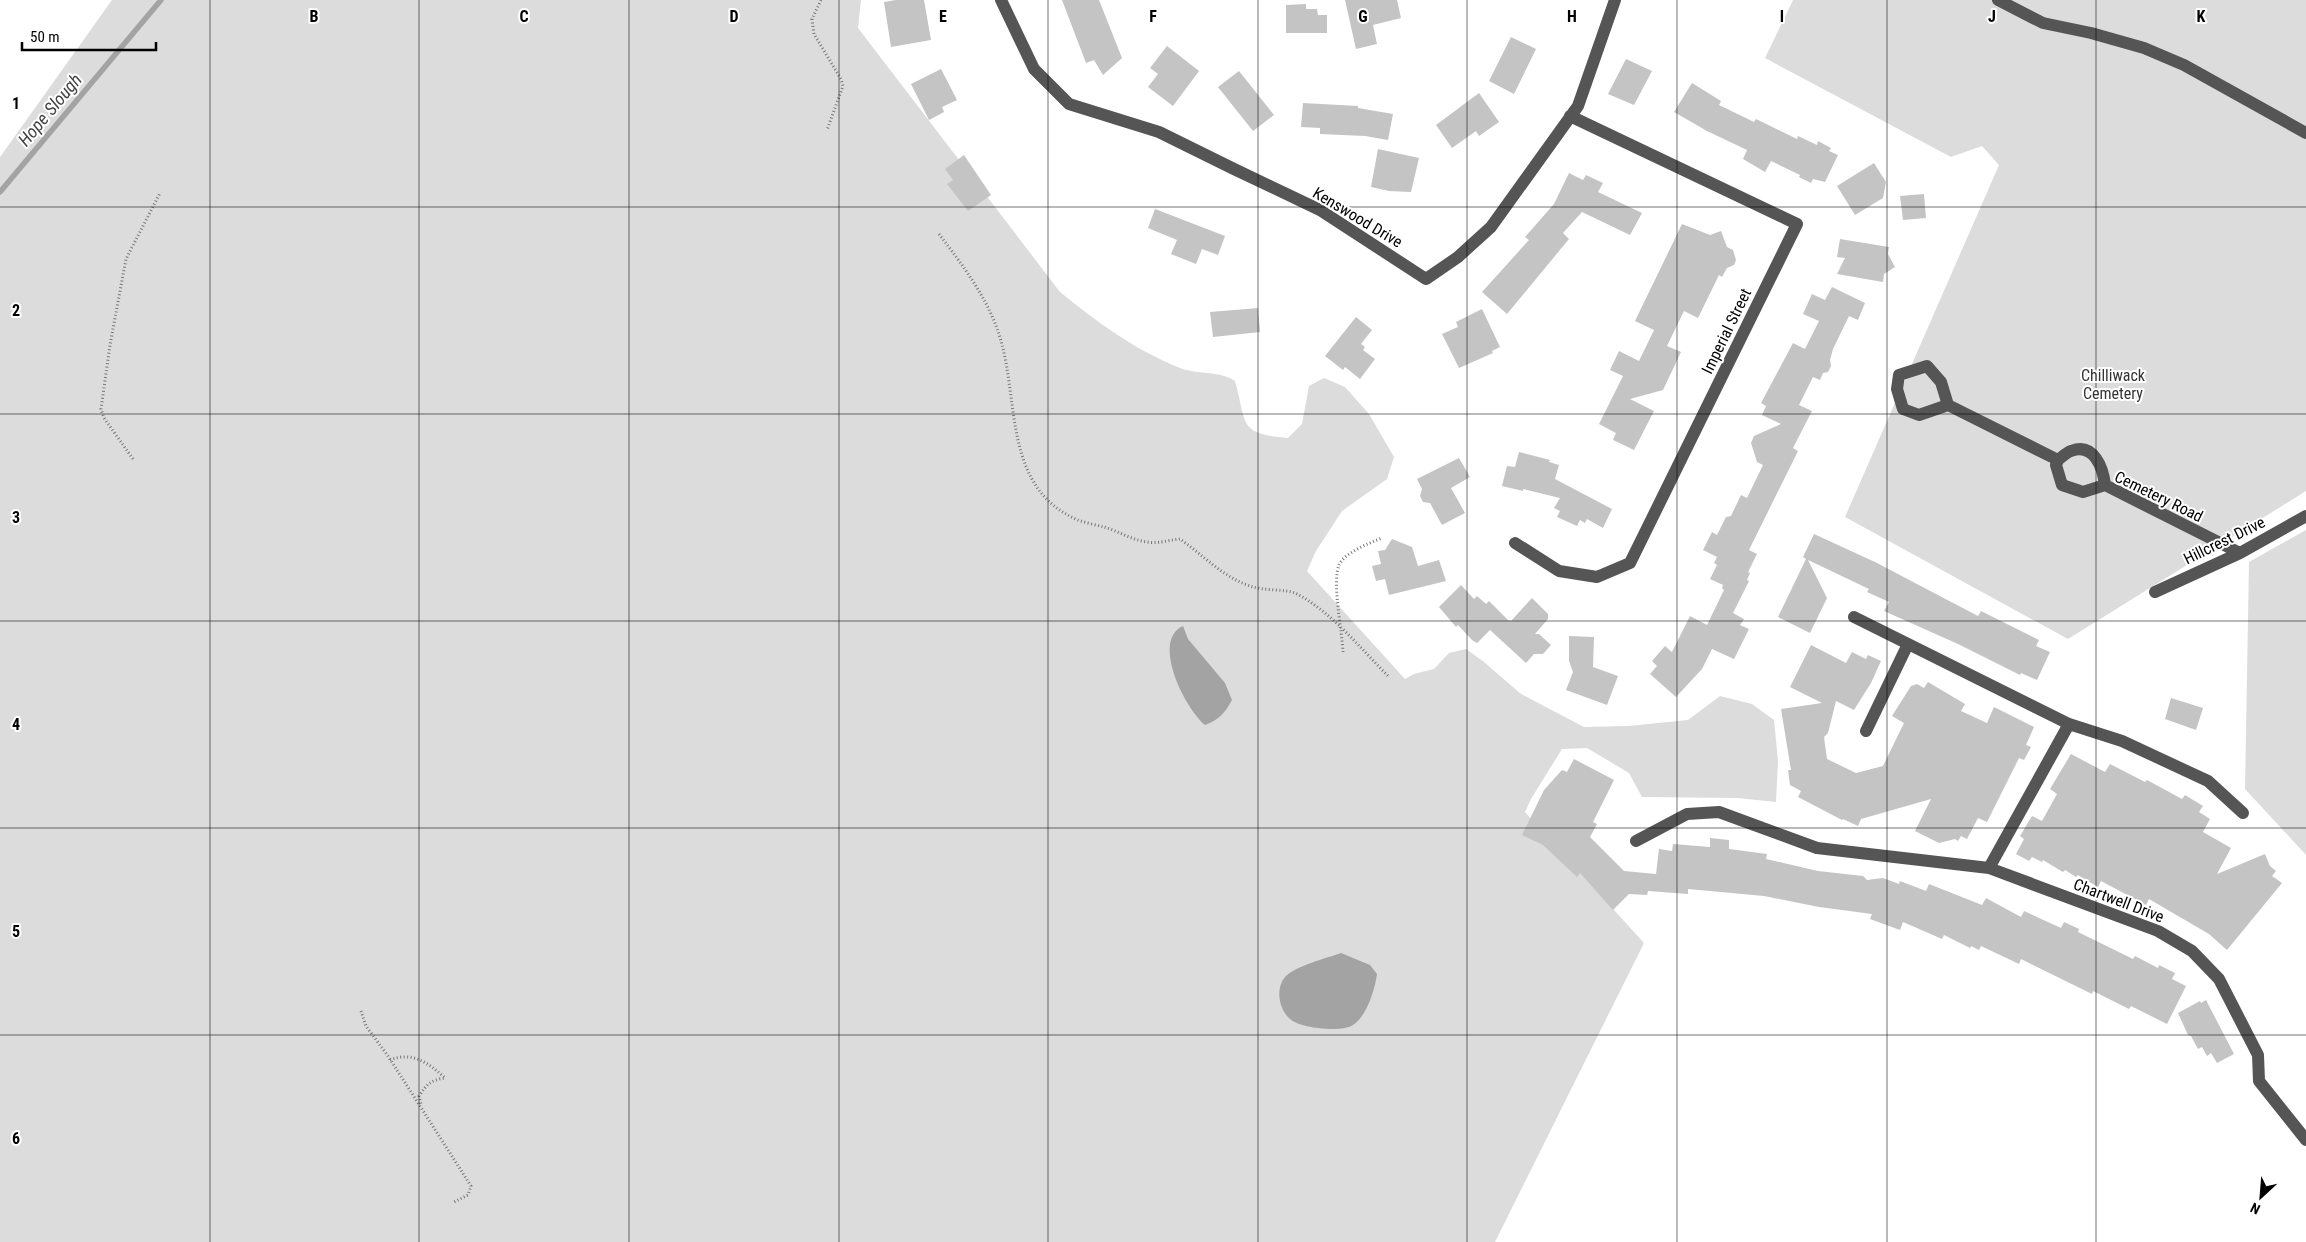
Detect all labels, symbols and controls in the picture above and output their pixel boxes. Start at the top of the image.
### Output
text: B [310,7,319,26]
text: C [519,7,529,26]
text: D [729,7,739,26]
text: E [939,7,947,26]
text: F [1149,7,1157,26]
text: G [1358,7,1368,26]
text: H [1567,7,1577,26]
text: I [1780,7,1784,26]
text: J [1988,7,1996,26]
text: K [2197,7,2206,26]
scale bar [22,20,156,52]
text: 50 m [30,28,60,46]
water label: Hope Slough [13,69,86,150]
text: 1 [12,94,20,113]
street label: Kenswood Drive [1310,183,1406,252]
street label: Imperial Street [1698,285,1755,377]
text: 2 [12,301,20,320]
park label: Chilliwack Cemetery [2081,366,2146,403]
street label: Cemetery Road [2112,467,2206,526]
text: 3 [12,508,20,527]
street label: Hillcrest Drive [2180,513,2268,568]
text: 4 [12,715,20,734]
street label: Chartwell Drive [2071,875,2167,926]
text: 5 [12,922,20,941]
text: 6 [12,1129,20,1148]
north arrow [2236,1172,2286,1222]
text: N [2248,1200,2263,1218]

